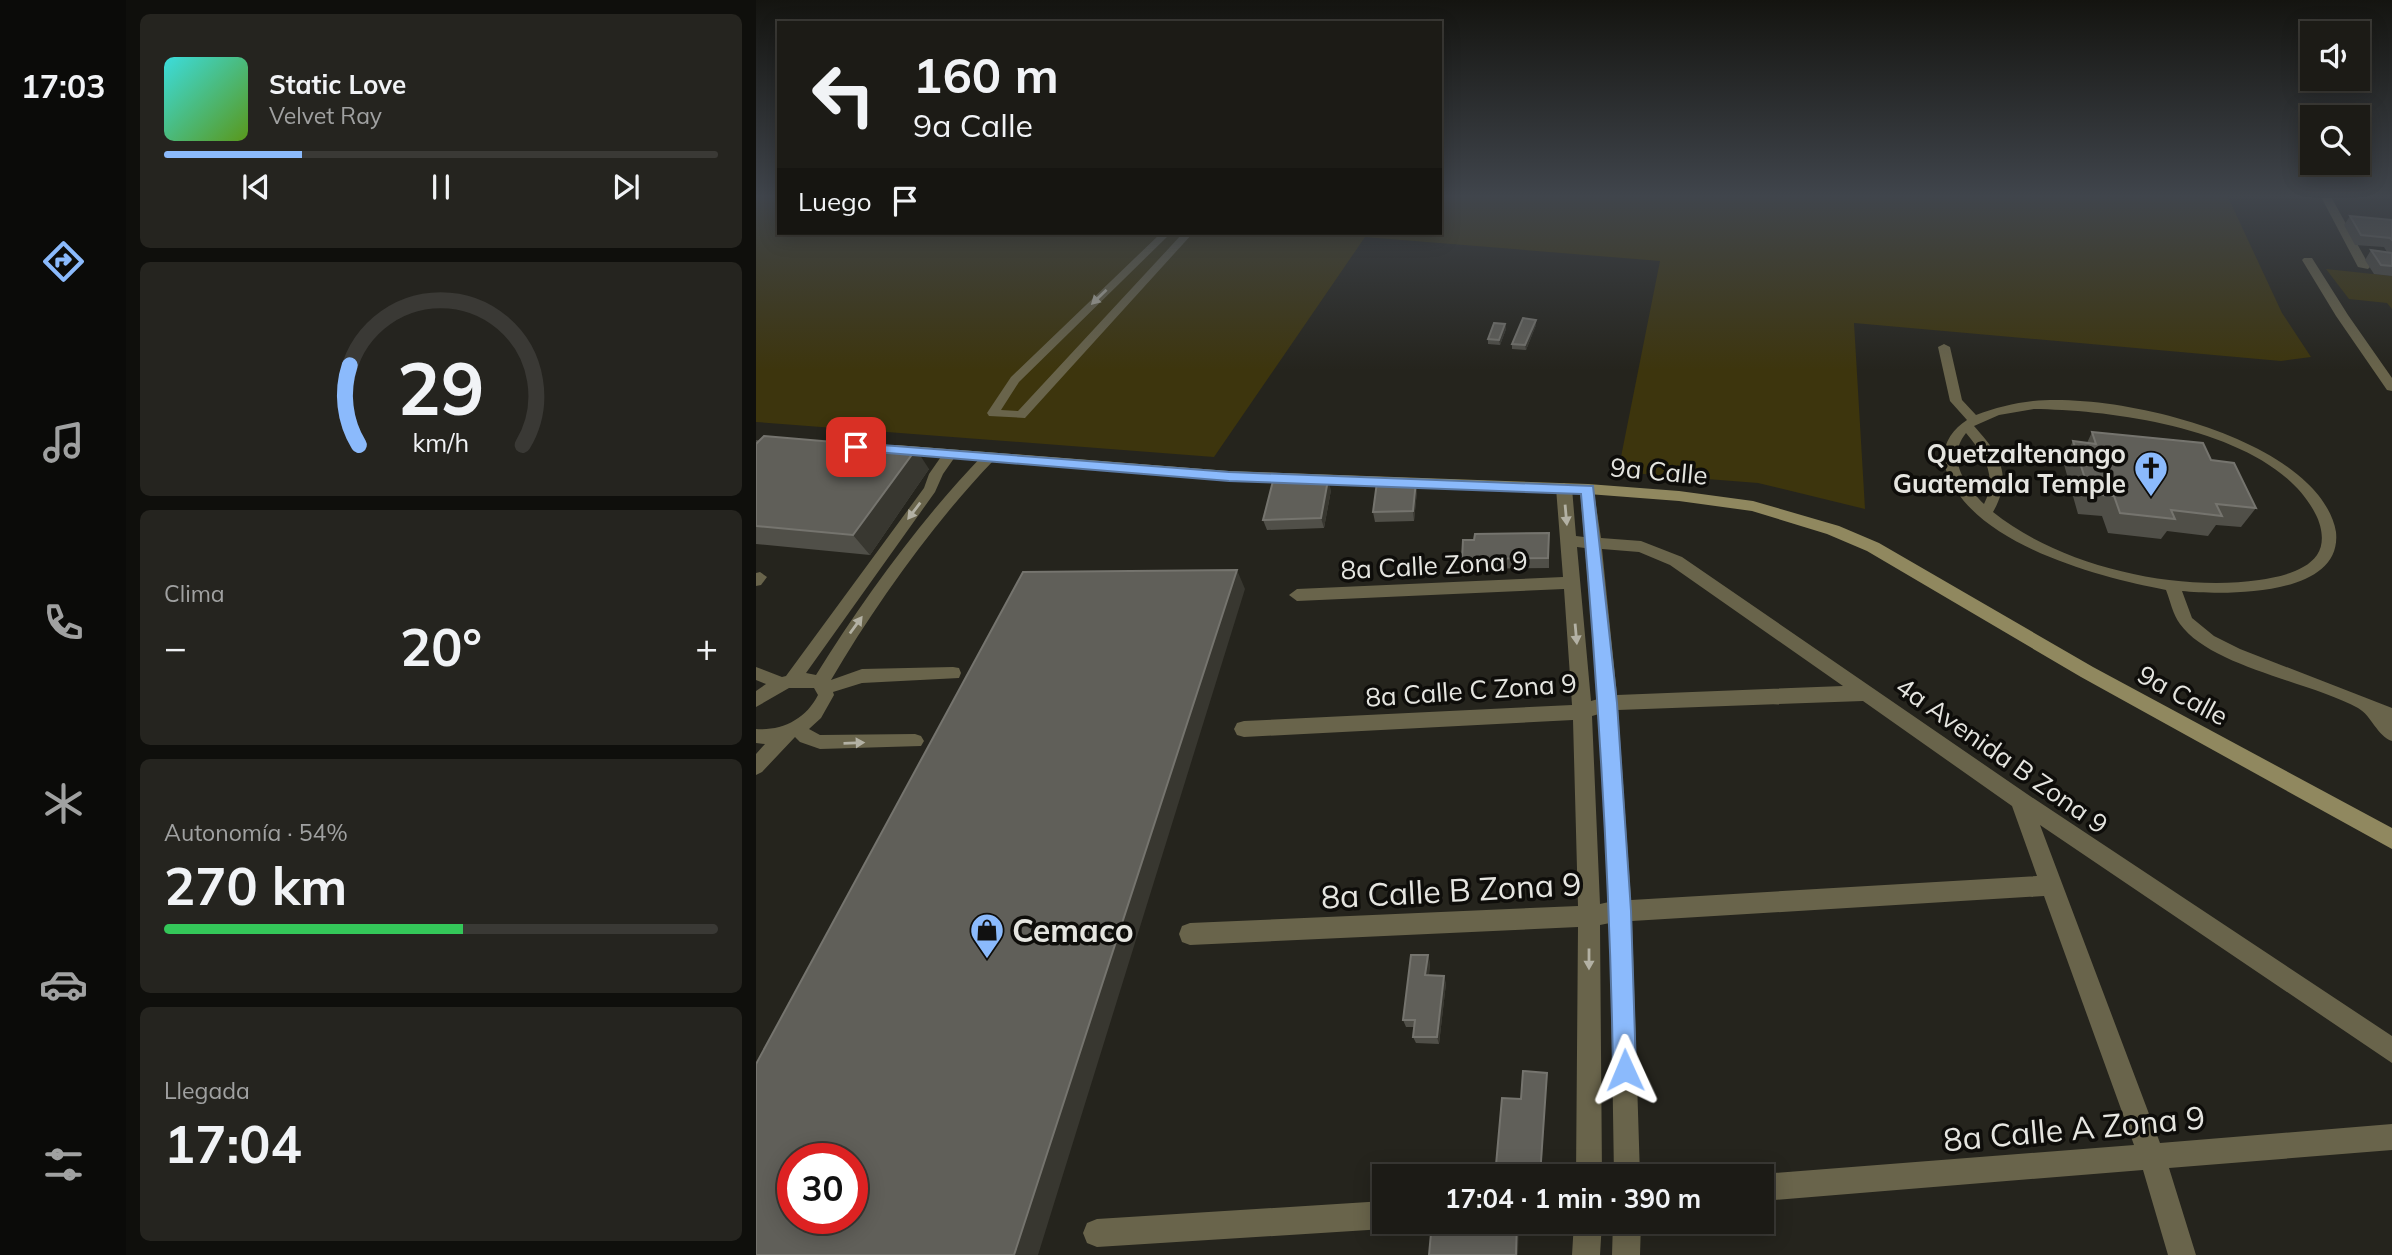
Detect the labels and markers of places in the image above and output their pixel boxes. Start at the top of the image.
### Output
pin [826,417,886,477]
place label: Quetzaltenango Guatemala Temple [1893,437,2126,500]
church icon: Quetzaltenango Guatemala Temple [2132,449,2170,498]
place label: Cemaco [1012,910,1134,950]
shop icon: Cemaco [968,911,1006,960]

